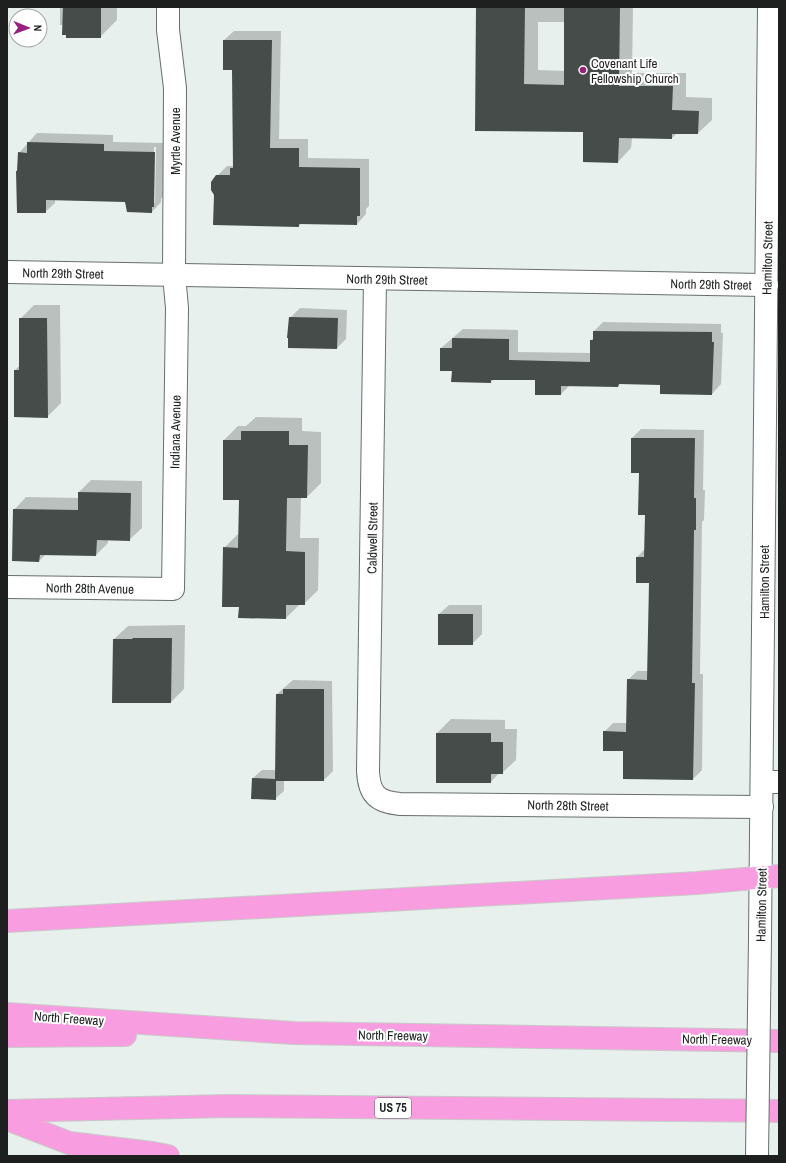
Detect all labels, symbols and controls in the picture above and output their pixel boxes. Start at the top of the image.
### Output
north arrow [8,8,48,48]
text: N [31,25,45,32]
place label: Covenant Life Fellowship Church [591,55,679,87]
marker: Covenant Life Fellowship Church [578,65,588,75]
street label: Myrtle Avenue [167,107,184,175]
street label: Hamilton Street [758,221,777,295]
street label: North 29th Street [22,264,104,283]
street label: North 29th Street [346,270,428,289]
street label: North 29th Street [670,275,752,294]
street label: Indiana Avenue [166,395,185,469]
street label: Caldwell Street [363,502,382,574]
street label: Hamilton Street [756,545,773,619]
street label: North 28th Avenue [46,579,134,598]
street label: North 28th Street [527,796,609,815]
street label: Hamilton Street [752,868,771,942]
street label: North Freeway [34,1008,105,1029]
street label: North Freeway [358,1026,429,1045]
street label: North Freeway [682,1030,753,1049]
road number: US 75 [375,1098,411,1118]

